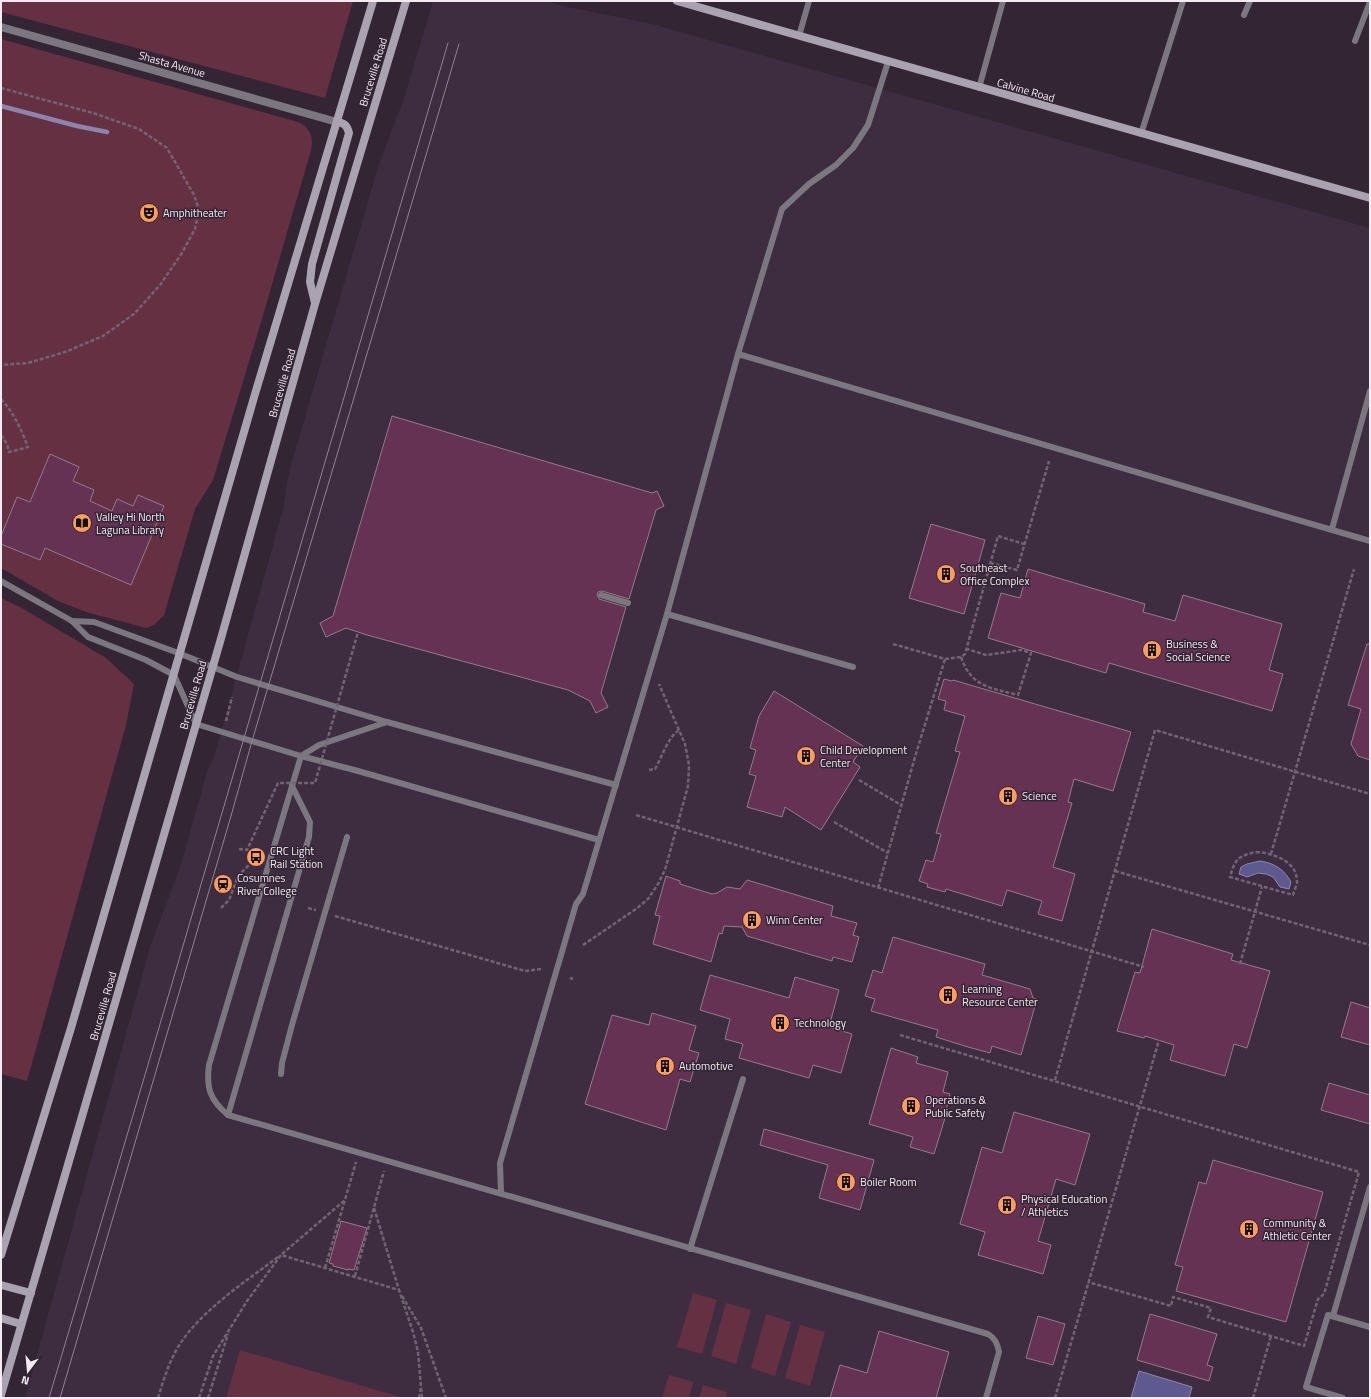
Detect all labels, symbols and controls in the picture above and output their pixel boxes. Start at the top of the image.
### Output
street label: Bruceville Road [355,35,391,108]
street label: Shasta Avenue [137,47,208,81]
street label: Calvine Road [995,74,1057,106]
theatre icon: Amphitheater [138,202,160,224]
place label: Amphitheater [163,205,227,221]
street label: Bruceville Road [264,346,300,419]
place label: Valley Hi North Laguna Library [96,509,165,538]
library icon: Valley Hi North Laguna Library [71,512,93,534]
place label: Southeast Office Complex [960,560,1029,589]
building icon: Southeast Office Complex [935,563,957,585]
place label: Business & Social Science [1166,636,1231,665]
building icon: Business & Social Science [1141,639,1163,661]
street label: Bruceville Road [175,658,211,731]
place label: Child Development Center [820,742,907,771]
building icon: Child Development Center [795,745,817,767]
building icon: Science [997,785,1019,807]
place label: Science [1022,788,1057,804]
place label: CRC Light Rail Station [270,843,323,872]
bus stop icon: CRC Light Rail Station [245,846,267,868]
place label: Cosumnes River College [237,870,297,899]
station icon: Cosumnes River College [212,873,234,895]
building icon: Winn Center [741,909,763,931]
place label: Winn Center [766,912,823,928]
street label: Bruceville Road [85,969,121,1042]
place label: Learning Resource Center [962,981,1038,1010]
building icon: Learning Resource Center [937,984,959,1006]
building icon: Technology [769,1012,791,1034]
place label: Technology [794,1015,847,1031]
building icon: Automotive [654,1055,676,1077]
place label: Automotive [679,1058,733,1074]
place label: Operations & Public Safety [925,1092,986,1121]
building icon: Operations & Public Safety [900,1095,922,1117]
building icon: Boiler Room [835,1171,857,1193]
place label: Boiler Room [860,1174,917,1190]
place label: Physical Education / Athletics [1021,1191,1107,1220]
building icon: Physical Education / Athletics [996,1194,1018,1216]
place label: Community & Athletic Center [1263,1215,1331,1244]
building icon: Community & Athletic Center [1238,1218,1260,1240]
north arrow [8,1351,48,1391]
text: N [19,1372,31,1389]

